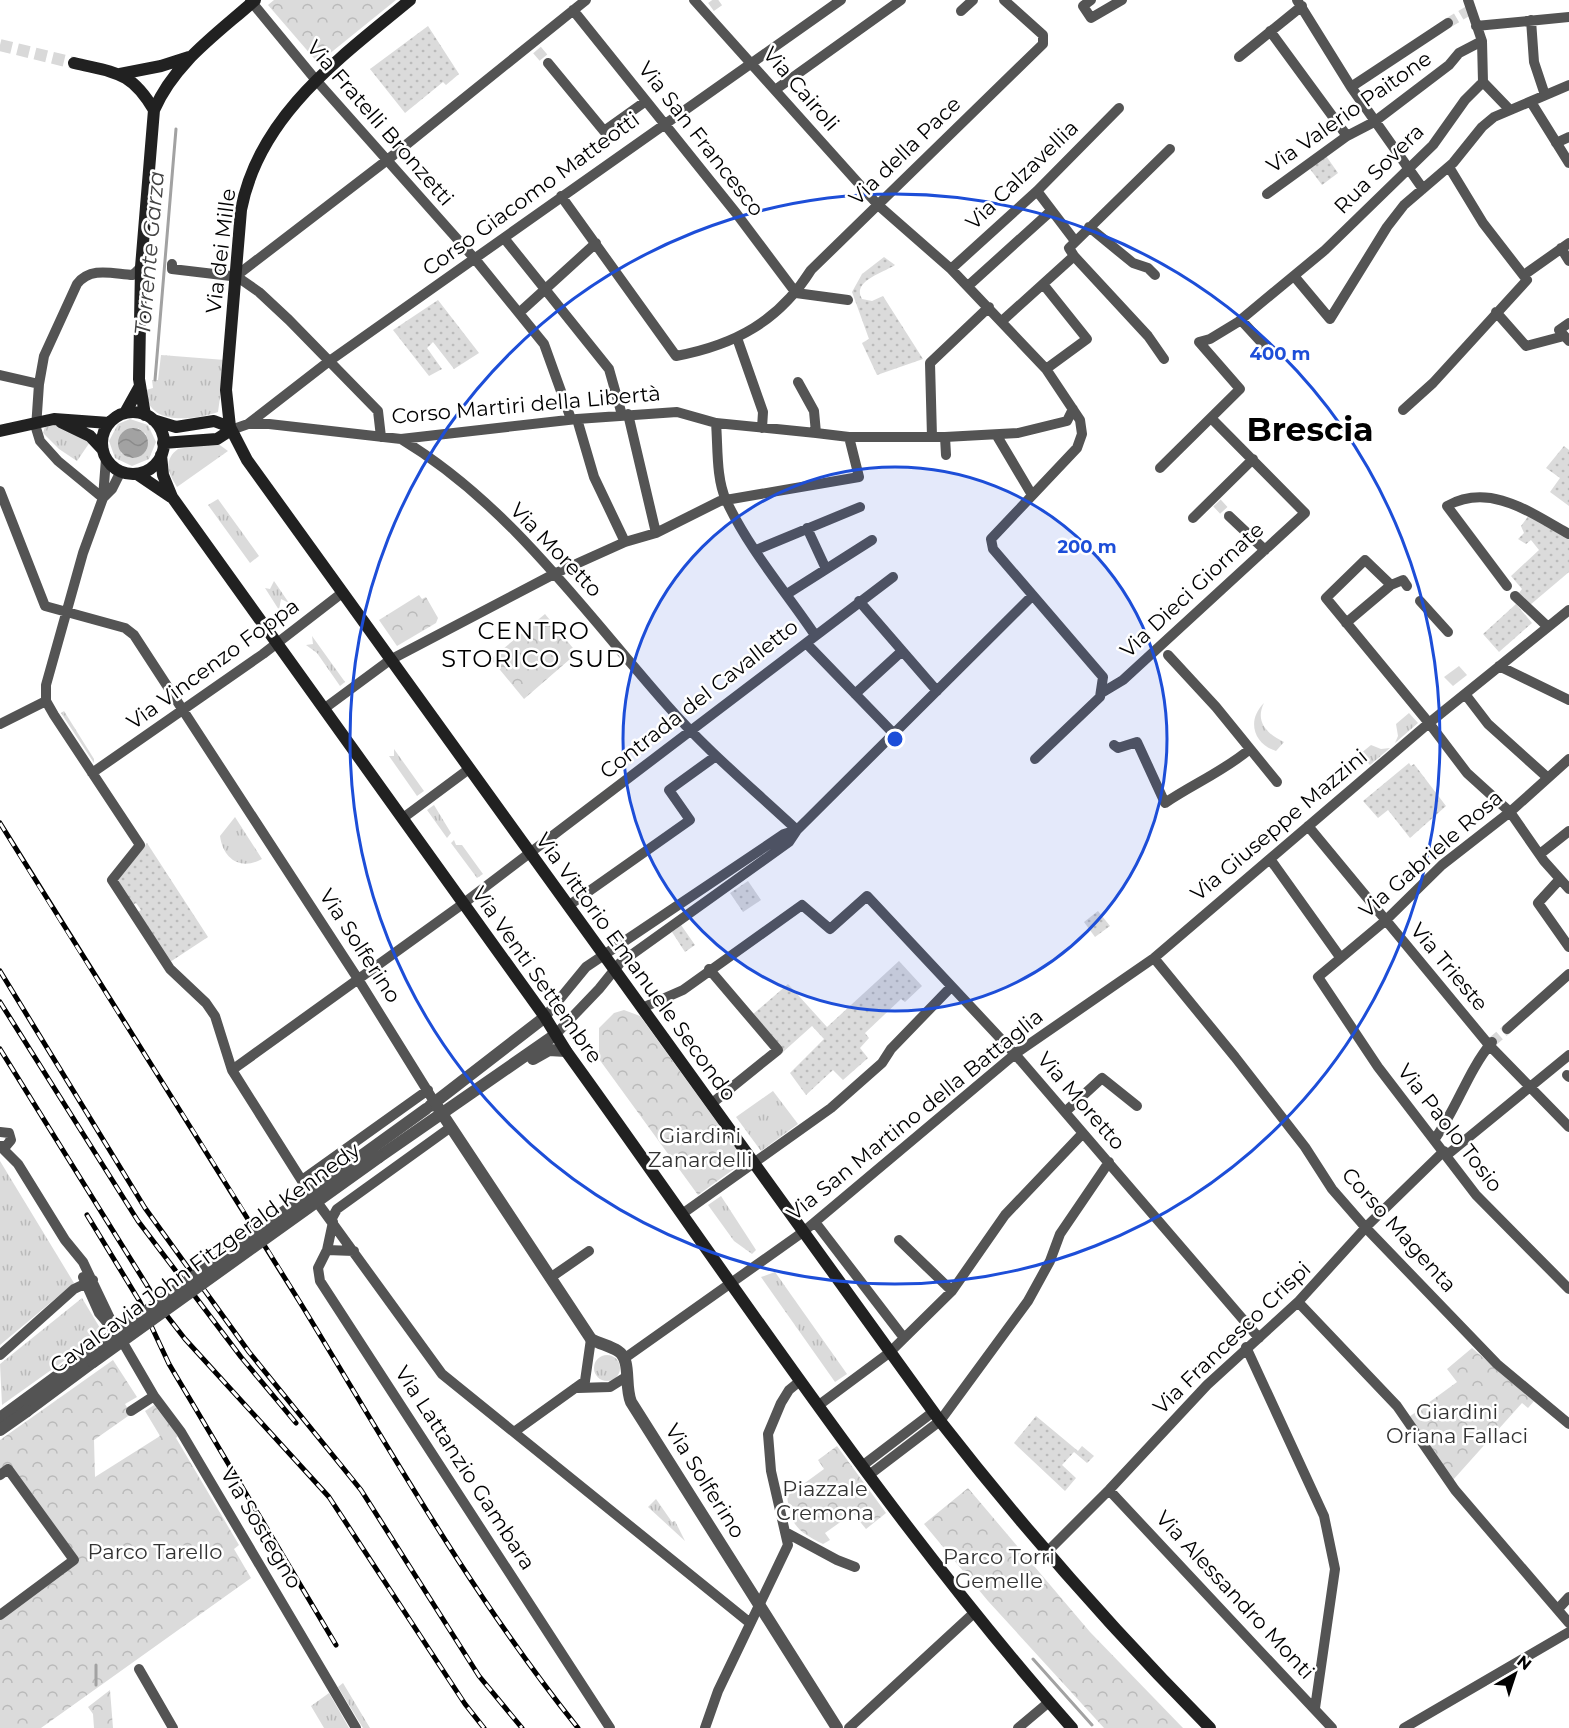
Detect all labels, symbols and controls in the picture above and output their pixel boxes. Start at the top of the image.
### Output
street label: Via Fratelli Bronzetti [302,35,459,211]
street label: Via Cairoli [758,42,845,136]
street label: Via Valerio Paitone [1261,45,1436,178]
street label: Via San Francesco [633,56,770,221]
street label: Via della Pace [844,91,966,210]
street label: Corso Giacomo Matteotti [417,106,644,281]
street label: Via Calzavellia [960,115,1083,235]
street label: Rua Sovera [1329,119,1429,219]
water label: Torrente Garza [129,170,170,336]
street label: Via dei Mille [200,187,241,315]
text: 400 m [1250,343,1310,365]
street label: Corso Martiri della Libertà [390,380,661,429]
district label: Brescia [1246,409,1374,449]
street label: Via Moretto [505,497,608,602]
street label: Via Dieci Giornate [1115,517,1269,663]
text: 200 m [1057,536,1117,558]
street label: Via Vincenzo Foppa [122,593,304,734]
street label: Contrada del Cavalletto [595,614,803,784]
district label: CENTRO STORICO SUD [441,616,627,673]
centre of rings [885,729,905,749]
street label: Via Giuseppe Mazzini [1185,743,1372,906]
street label: Via Gabriele Rosa [1354,784,1508,923]
street label: Via Vittorio Emanuele Secondo [531,828,742,1106]
street label: Via Venti Settembre [467,882,608,1068]
street label: Via Solferino [314,884,406,1007]
street label: Via Trieste [1405,918,1493,1016]
street label: Via San Martino della Battaglia [782,1004,1048,1226]
street label: Via Moretto [1032,1047,1131,1155]
street label: Via Paolo Tosio [1393,1059,1508,1197]
park label: Giardini Zanardelli [648,1123,752,1172]
street label: Cavalcavia John Fitzgerald Kennedy [45,1137,365,1378]
street label: Corso Magenta [1337,1162,1462,1297]
street label: Via Francesco Crispi [1148,1256,1315,1419]
street label: Via Lattanzio Gambara [390,1361,541,1574]
park label: Giardini Oriana Fallaci [1386,1399,1528,1448]
street label: Via Solferino [660,1419,751,1543]
street label: Via Sostegno [216,1463,307,1593]
park label: Piazzale Cremona [776,1476,874,1525]
street label: Via Alessandro Monti [1151,1505,1320,1684]
park label: Parco Tarello [88,1539,222,1564]
park label: Parco Torri Gemelle [943,1544,1055,1593]
north arrow [1485,1644,1545,1704]
text: N [1513,1651,1535,1674]

